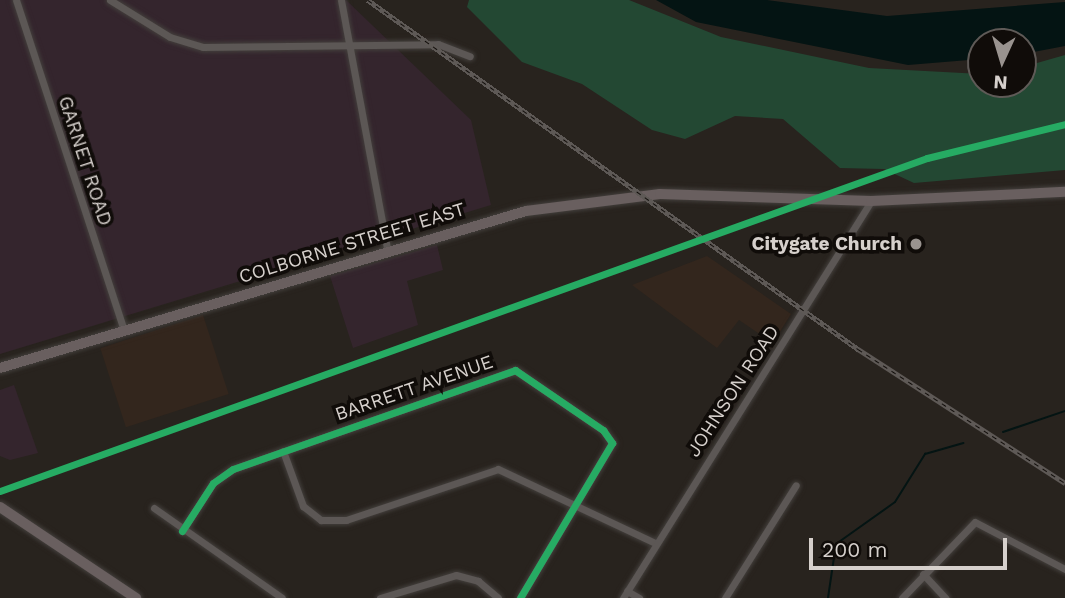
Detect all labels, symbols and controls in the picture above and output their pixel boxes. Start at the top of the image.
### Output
north arrow [967,28,1037,98]
text: N [993,70,1008,94]
street label: GARNET ROAD [53,93,117,229]
street label: COLBORNE STREET EAST [236,198,468,288]
place label: Citygate Church [752,233,902,255]
marker: Citygate Church [908,236,924,252]
street label: JOHNSON ROAD [682,321,784,461]
street label: BARRETT AVENUE [331,350,497,426]
scale bar [813,524,1011,568]
text: 200 m [822,537,888,562]

